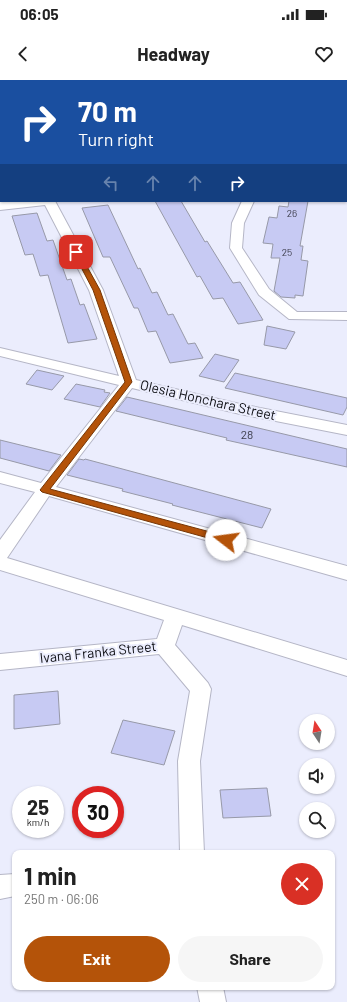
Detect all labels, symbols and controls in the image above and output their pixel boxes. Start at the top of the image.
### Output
text: 06:05 [20,5,59,23]
icon: back [12,43,34,65]
text: Headway [137,43,210,65]
icon: heart [313,43,335,65]
text: 70 m [78,94,137,128]
icon: right [12,96,64,148]
text: Turn right [78,128,154,150]
icon: left [100,172,122,194]
icon: ahead [142,172,164,194]
icon: ahead [184,172,206,194]
icon: right [226,172,248,194]
house number: 26 [287,207,297,219]
pin [59,235,93,269]
icon: arrive [65,241,87,263]
house number: 25 [282,246,292,258]
street label: Olesia Honchara Street [138,376,278,423]
house number: 28 [241,427,253,441]
position arrow [205,519,247,561]
street label: Ivana Franka Street [39,637,157,666]
north arrow [299,714,335,750]
map controls [299,714,335,838]
button: sound [299,758,335,794]
speed limit sign: 30 [72,786,124,838]
text: 25 [27,795,49,819]
button: search [299,802,335,838]
text: km/h [27,816,49,828]
text: 1 min [24,861,77,890]
button: close [281,863,323,905]
text: 250 m · 06:06 [24,891,99,907]
button: Exit [24,936,170,982]
button: Share [178,936,323,982]

